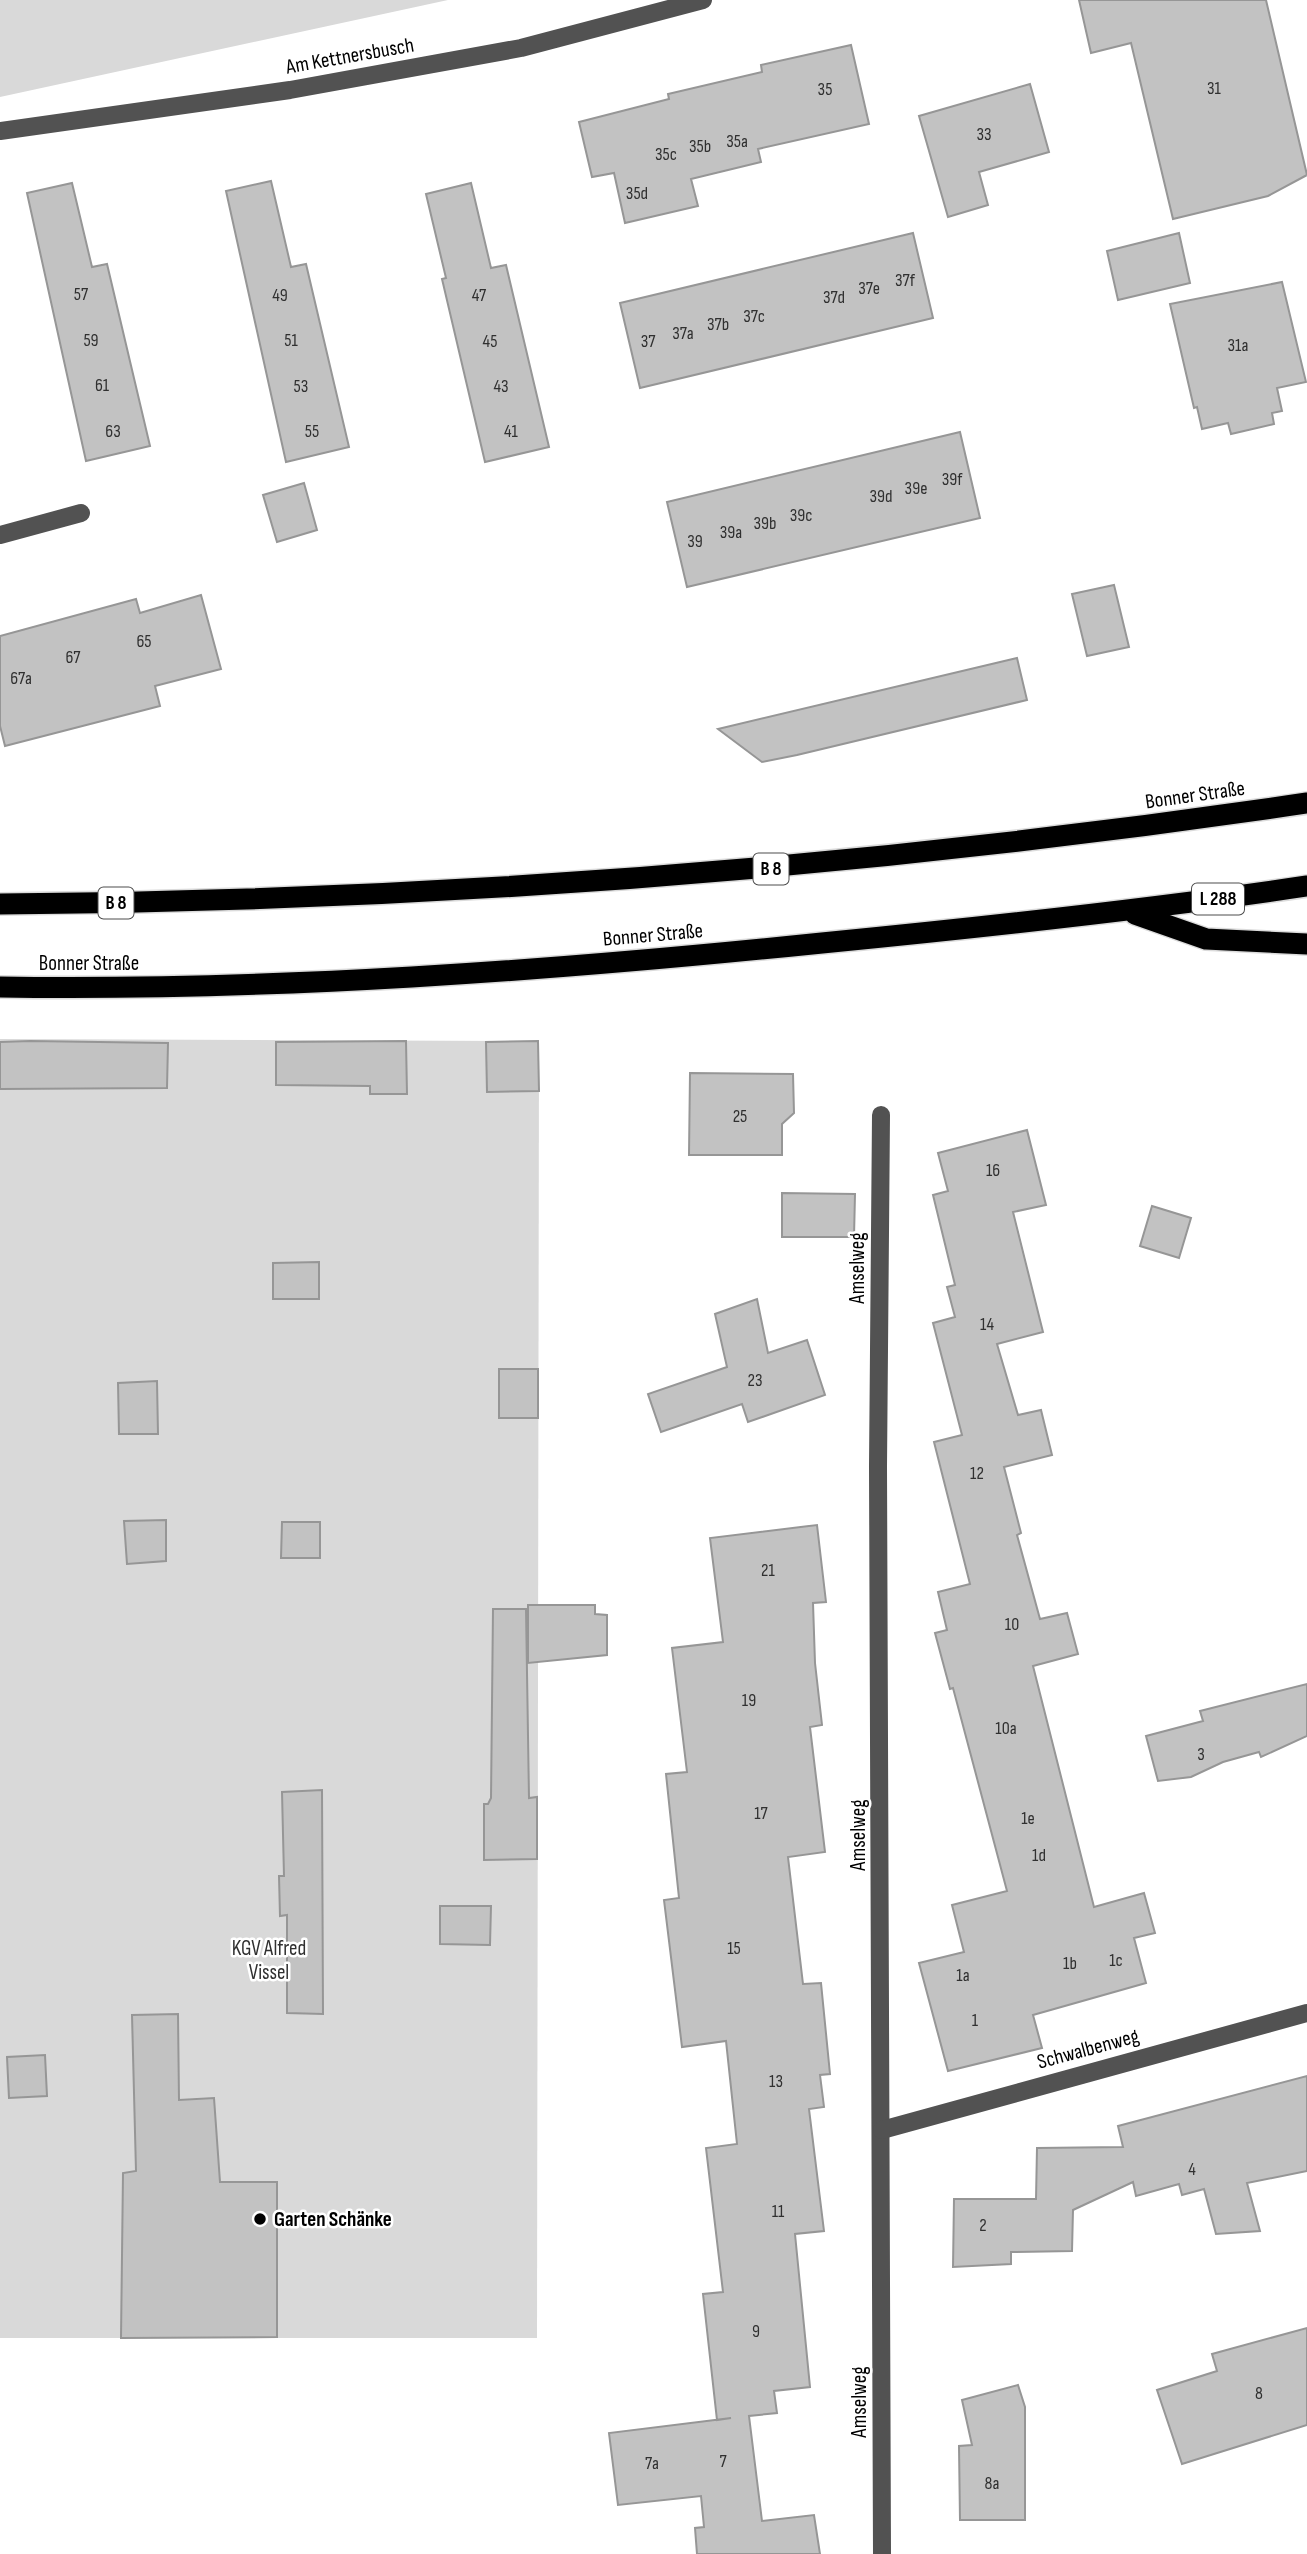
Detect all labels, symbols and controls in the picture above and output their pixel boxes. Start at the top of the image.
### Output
street label: Am Kettnersbusch [283,32,416,80]
house number: 31 [1207,78,1222,99]
house number: 35 [818,79,832,100]
house number: 33 [976,124,992,145]
house number: 35a [726,131,748,152]
house number: 35b [689,136,711,157]
house number: 35c [655,144,677,165]
house number: 35d [626,183,648,204]
house number: 37f [895,270,916,291]
house number: 37e [858,278,880,299]
house number: 57 [74,284,89,305]
house number: 49 [272,285,288,306]
house number: 47 [472,285,487,306]
house number: 37d [823,287,845,308]
house number: 37c [743,306,765,327]
house number: 37b [707,314,729,335]
house number: 37a [672,323,694,344]
house number: 59 [83,330,99,351]
house number: 51 [284,330,298,351]
house number: 45 [483,331,497,352]
house number: 37 [641,331,656,352]
house number: 31a [1228,335,1249,356]
house number: 61 [95,375,110,396]
house number: 53 [294,376,308,397]
house number: 43 [493,376,509,397]
house number: 63 [105,421,121,442]
house number: 55 [305,421,319,442]
house number: 41 [504,421,519,442]
house number: 39f [942,469,963,490]
house number: 39e [905,478,927,499]
house number: 39d [869,486,893,507]
house number: 39c [790,505,812,526]
house number: 39b [754,513,777,534]
house number: 39a [720,522,742,543]
house number: 39 [687,531,703,552]
house number: 65 [136,631,152,652]
house number: 67 [65,647,81,668]
house number: 67a [10,668,32,689]
street label: Bonner Straße [1144,776,1246,814]
road number: B 8 [754,854,788,884]
road number: L 288 [1192,884,1244,914]
road number: B 8 [99,888,134,918]
street label: Bonner Straße [602,918,704,952]
street label: Bonner Straße [39,951,139,976]
house number: 25 [733,1106,747,1127]
house number: 16 [986,1160,1000,1181]
street label: Amselweg [845,1232,870,1305]
house number: 14 [980,1314,994,1335]
house number: 23 [748,1370,763,1391]
house number: 12 [970,1463,984,1484]
house number: 21 [761,1560,776,1581]
house number: 10 [1005,1614,1019,1635]
house number: 19 [742,1690,756,1711]
house number: 10a [995,1718,1017,1739]
house number: 3 [1197,1744,1205,1765]
street label: Amselweg [846,1799,871,1872]
house number: 17 [754,1803,769,1824]
house number: 1e [1021,1808,1035,1829]
house number: 1d [1032,1845,1046,1866]
park label: KGV Alfred Vissel [232,1936,306,1985]
house number: 15 [727,1938,741,1959]
house number: 1c [1109,1950,1123,1971]
house number: 1b [1063,1953,1077,1974]
house number: 1a [956,1965,970,1986]
house number: 1 [972,2010,979,2031]
street label: Schwalbenweg [1034,2023,1142,2075]
house number: 13 [769,2071,783,2092]
house number: 4 [1188,2159,1196,2180]
house number: 11 [772,2201,785,2222]
place label: Garten Schänke [274,2207,392,2232]
marker: Garten Schänke [252,2211,268,2227]
house number: 2 [979,2215,987,2236]
house number: 9 [752,2321,760,2342]
street label: Amselweg [847,2366,872,2439]
house number: 8 [1255,2383,1263,2404]
house number: 7 [719,2451,727,2472]
house number: 7a [645,2453,659,2474]
house number: 8a [985,2473,999,2494]

